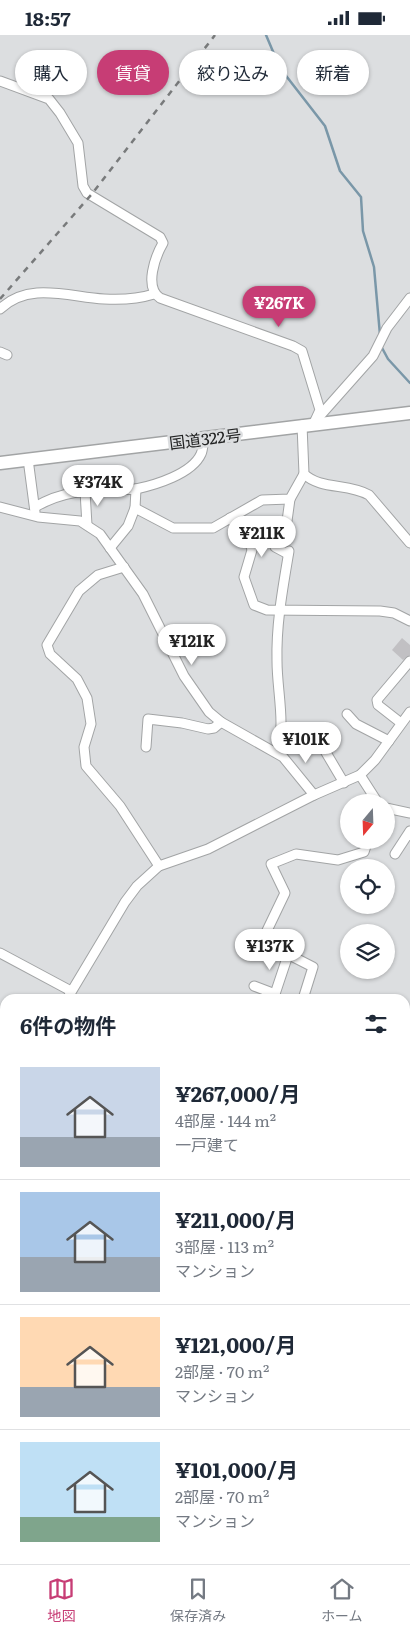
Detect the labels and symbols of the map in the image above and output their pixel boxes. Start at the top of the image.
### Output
pin: ¥267K [244,285,314,328]
street label: 国道322号 [168,422,242,454]
pin: ¥374K [63,465,133,507]
pin: ¥211K [227,515,297,558]
pin: ¥121K [157,623,227,666]
pin: ¥101K [271,721,341,764]
north arrow [340,794,395,849]
pin: ¥137K [235,929,305,971]

